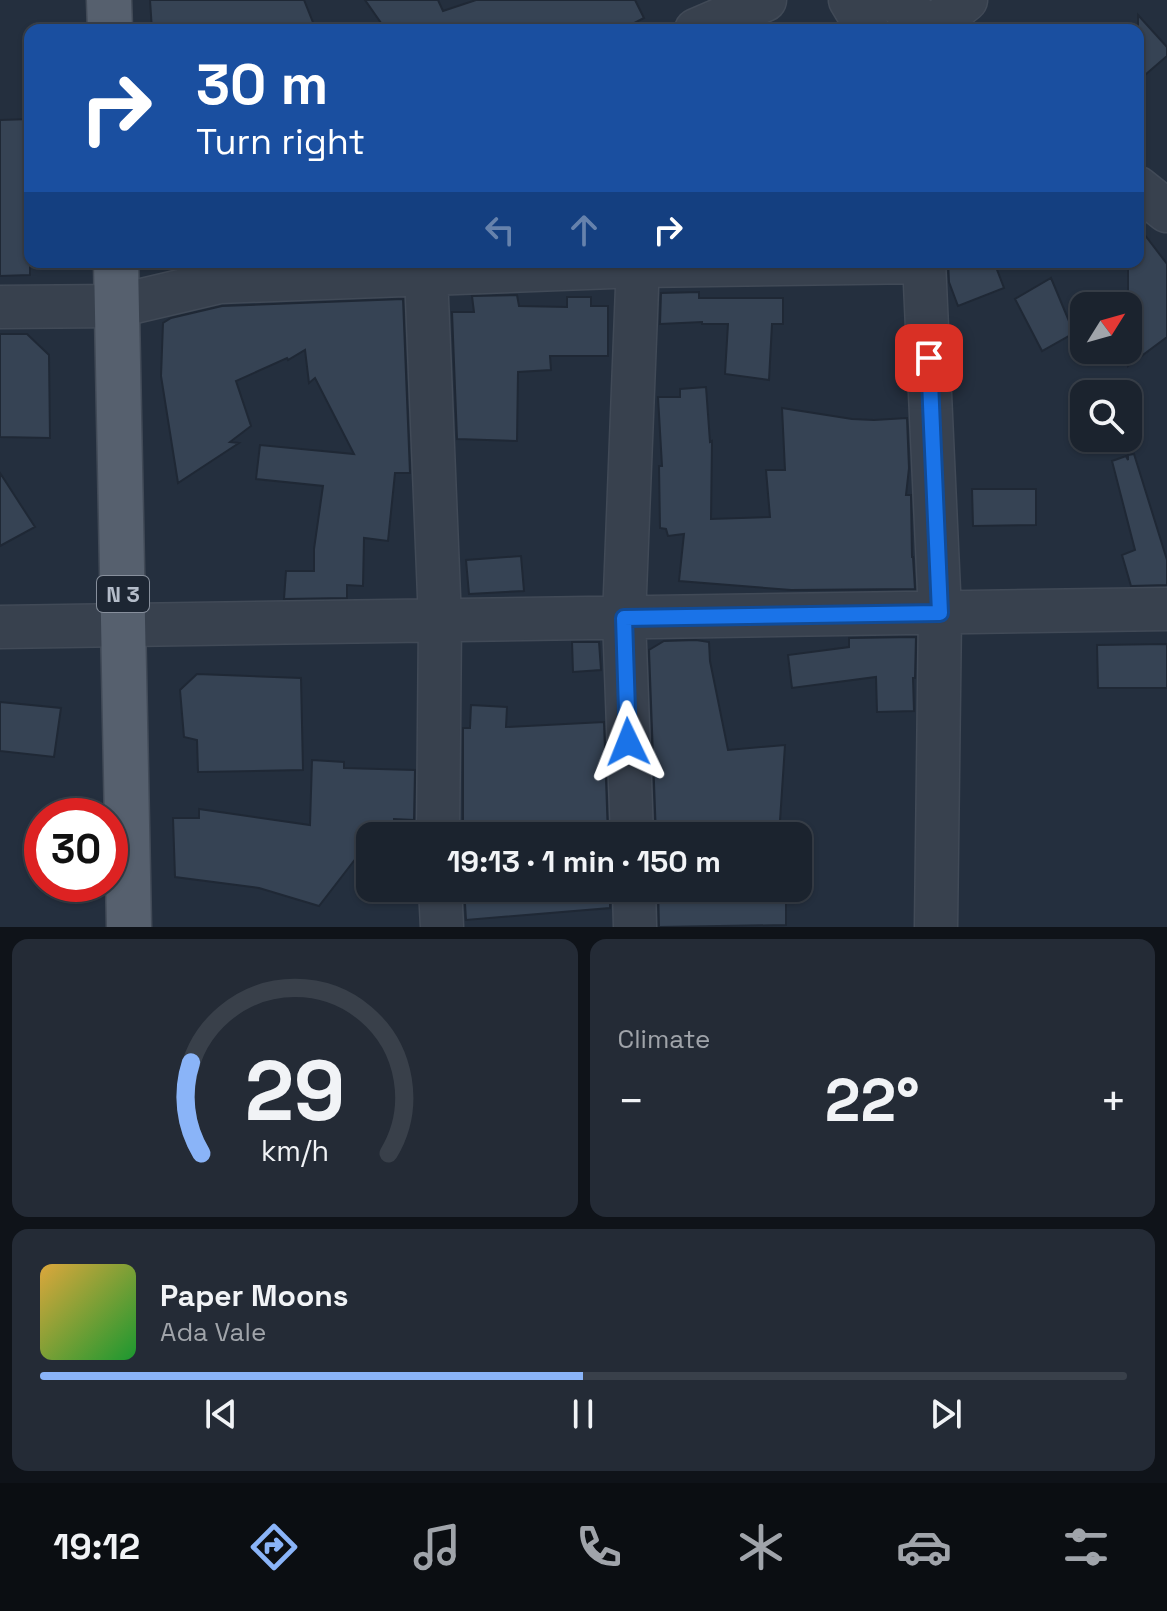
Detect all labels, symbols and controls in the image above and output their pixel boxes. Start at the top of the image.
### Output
text: 30 m [196,49,328,120]
icon: right [64,56,168,160]
text: Turn right [196,119,365,165]
icon: left [478,208,522,252]
icon: ahead [562,208,606,252]
icon: right [646,208,690,252]
north arrow [1070,292,1142,364]
map controls [1070,292,1142,452]
pin [895,324,963,392]
icon: arrive [907,336,951,380]
button: search [1070,380,1142,452]
road number: N 3 [97,576,149,612]
position arrow [586,700,670,784]
speed limit sign: 30 [24,798,128,902]
text: 19:13 · 1 min · 150 m [447,842,721,881]
text: Climate [618,1022,710,1056]
text: 29 [244,1038,345,1144]
text: 22° [825,1062,920,1139]
text: − [618,1073,645,1129]
text: + [1100,1073,1127,1129]
text: km/h [261,1133,329,1169]
text: Paper Moons [160,1276,349,1315]
text: Ada Vale [160,1315,266,1349]
icon: previous [199,1392,243,1436]
icon: pause [561,1392,605,1436]
icon: next [924,1392,968,1436]
icon: directions [246,1519,302,1575]
icon: music [409,1519,465,1575]
icon: phone [571,1519,627,1575]
icon: climate [733,1519,789,1575]
icon: car [896,1519,952,1575]
icon: filters [1058,1519,1114,1575]
text: 19:12 [53,1524,140,1570]

